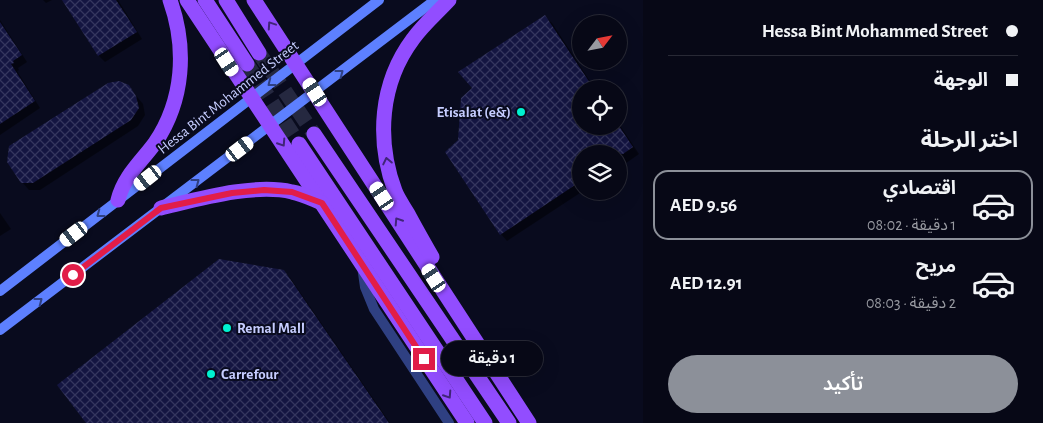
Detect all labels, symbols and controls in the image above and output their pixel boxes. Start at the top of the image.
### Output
north arrow [572,15,628,70]
map controls [572,15,627,200]
one-way arrow [268,22,277,31]
text: Hessa Bint Mohammed Street [762,22,988,41]
street label: Hessa Bint Mohammed Street [155,38,302,157]
car [212,45,241,79]
one-way arrow [334,70,343,78]
text: الوجهة [934,71,988,90]
car [300,75,329,109]
one-way arrow [268,78,277,86]
button: locate [572,80,627,135]
place label: Etisalat (e&) [436,105,511,120]
marker: Etisalat (e&) [515,106,527,118]
text: اختر الرحلة [921,129,1018,151]
car [223,134,256,164]
one-way arrow [276,137,285,146]
button: layers [572,145,627,200]
one-way arrow [382,156,393,165]
car [131,163,164,193]
one-way arrow [190,179,199,187]
car [367,179,396,213]
text: اقتصادي [883,179,956,198]
icon: car [971,183,1016,228]
text: AED 9.56 [670,196,737,215]
one-way arrow [96,208,106,217]
one-way arrow [394,217,404,226]
text: 1 دقيقة · 08:02 [867,217,956,233]
car [57,219,90,249]
text: مريح [916,257,956,276]
car [419,261,448,295]
icon: car [971,261,1016,306]
route start [62,264,84,286]
text: AED 12.91 [670,274,743,293]
text: 2 دقيقة · 08:03 [866,295,956,311]
one-way arrow [33,298,42,306]
place label: Remal Mall [237,321,305,336]
marker: Remal Mall [221,322,233,334]
callout: 1 دقيقة [442,342,544,376]
route end [413,348,435,370]
text: 1 دقيقة [469,350,516,366]
button: تأكيد [668,355,1018,413]
place label: Carrefour [221,367,279,382]
marker: Carrefour [205,368,217,380]
one-way arrow [442,390,452,399]

